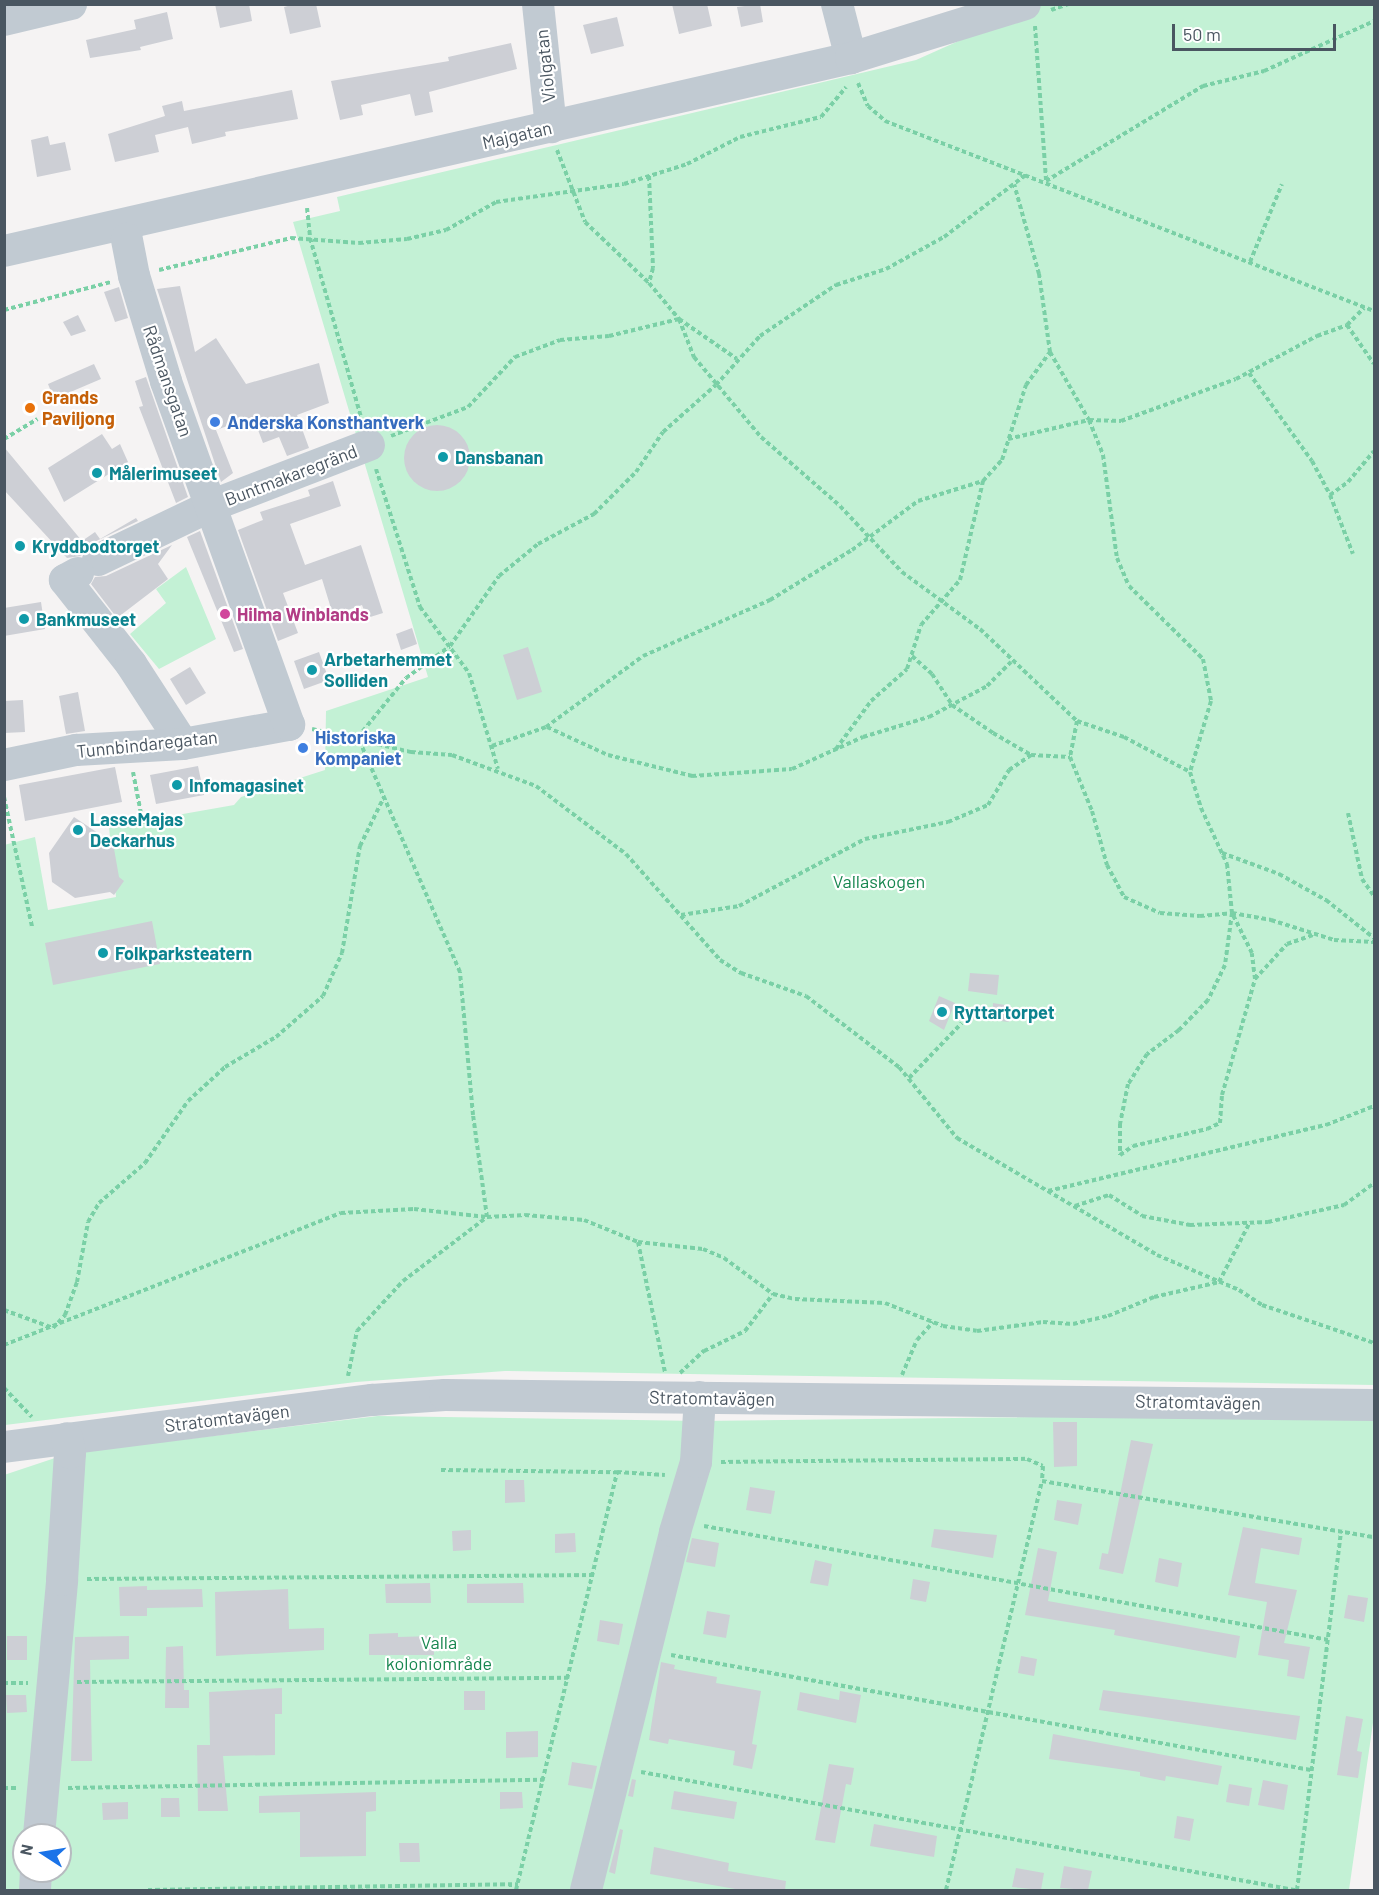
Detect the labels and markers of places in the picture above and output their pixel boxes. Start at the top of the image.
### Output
place label: Grands Paviljong [42,387,115,430]
marker: Grands Paviljong [23,401,37,415]
place label: Anderska Konsthantverk [227,411,424,433]
marker: Anderska Konsthantverk [208,415,222,429]
place label: Dansbanan [455,446,543,468]
marker: Dansbanan [436,450,450,464]
place label: Målerimuseet [109,462,217,484]
marker: Målerimuseet [90,466,104,480]
place label: Kryddbodtorget [32,535,159,557]
marker: Kryddbodtorget [13,539,27,553]
place label: Hilma Winblands [237,603,369,625]
marker: Hilma Winblands [218,607,232,621]
place label: Bankmuseet [36,608,136,630]
marker: Bankmuseet [17,612,31,626]
place label: Arbetarhemmet Solliden [324,649,452,692]
marker: Arbetarhemmet Solliden [305,663,319,677]
place label: Historiska Kompaniet [315,727,401,770]
marker: Historiska Kompaniet [296,741,310,755]
place label: Infomagasinet [189,774,304,796]
marker: Infomagasinet [170,778,184,792]
place label: LasseMajas Deckarhus [90,809,183,852]
marker: LasseMajas Deckarhus [71,823,85,837]
place label: Folkparksteatern [115,942,252,964]
marker: Folkparksteatern [96,946,110,960]
place label: Ryttartorpet [954,1001,1055,1023]
marker: Ryttartorpet [935,1005,949,1019]

